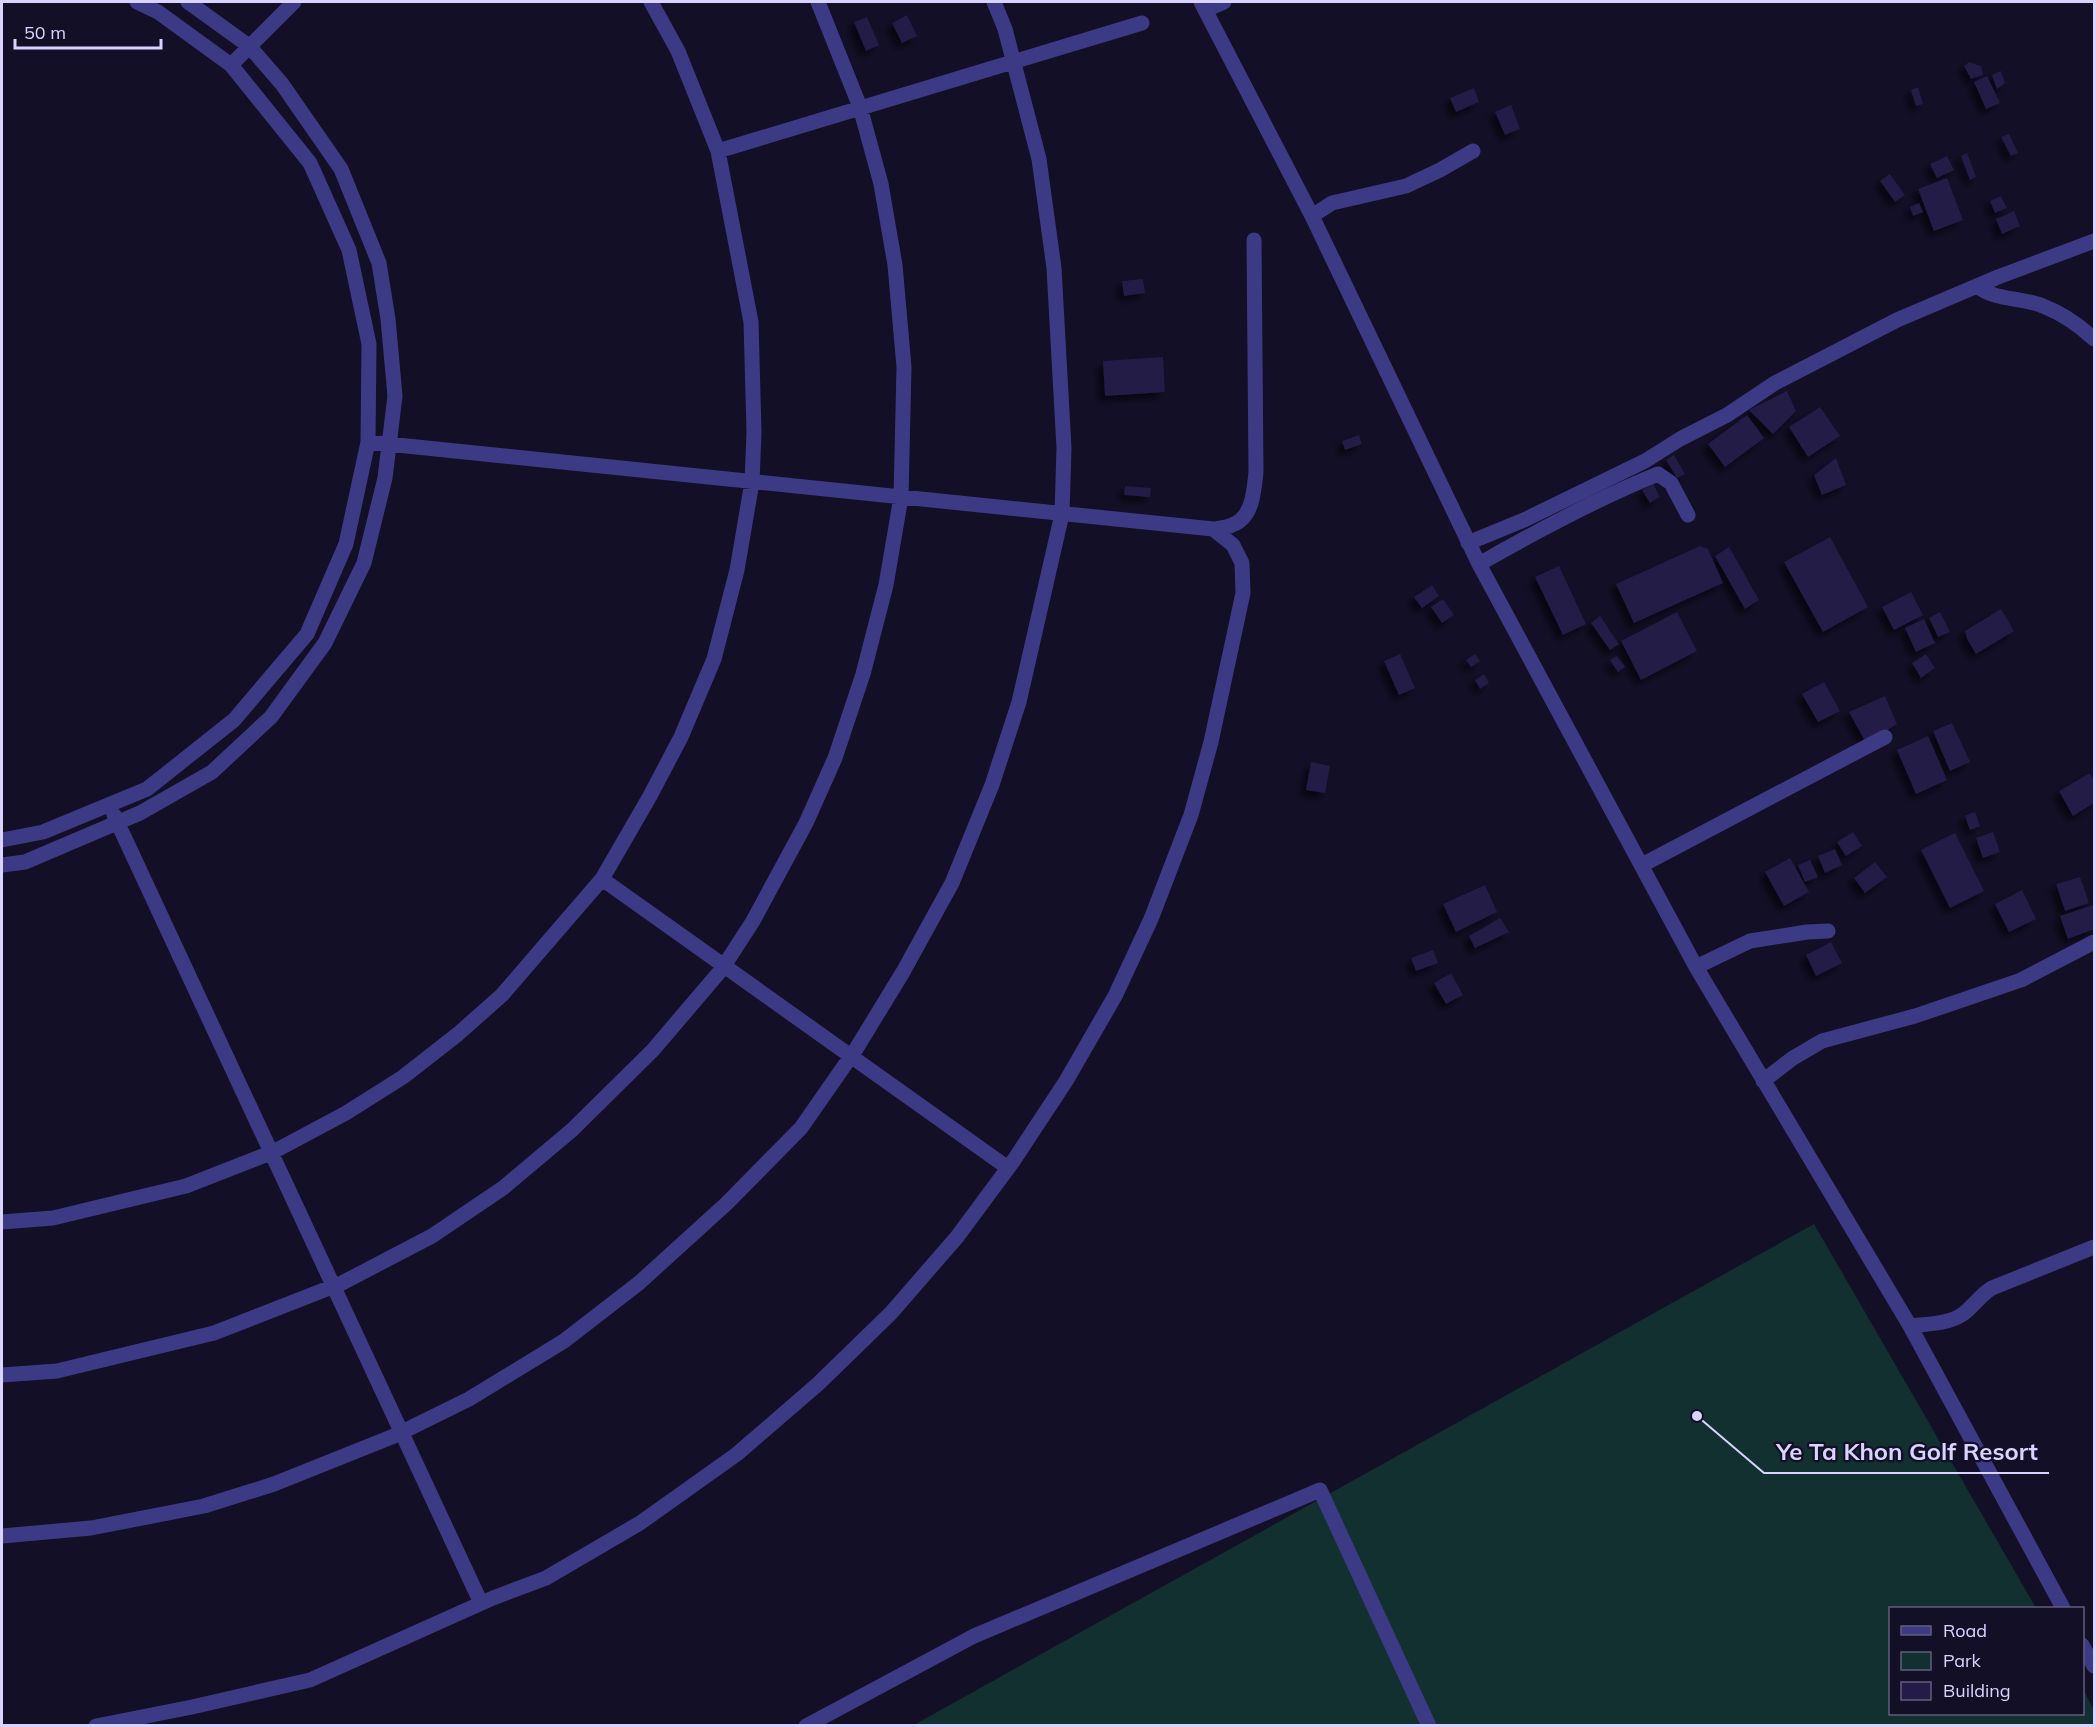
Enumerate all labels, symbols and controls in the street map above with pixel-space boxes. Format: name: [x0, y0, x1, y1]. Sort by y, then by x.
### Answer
scale bar: [15, 12, 160, 50]
text: 50 m: [24, 21, 66, 44]
callout: Ye Ta Khon Golf Resort: [1764, 1431, 2049, 1473]
text: Ye Ta Khon Golf Resort: [1775, 1436, 2038, 1466]
legend: [1889, 1607, 2084, 1715]
text: Road: [1943, 1619, 1987, 1642]
text: Park: [1943, 1649, 1982, 1672]
text: Building: [1943, 1679, 2011, 1702]

